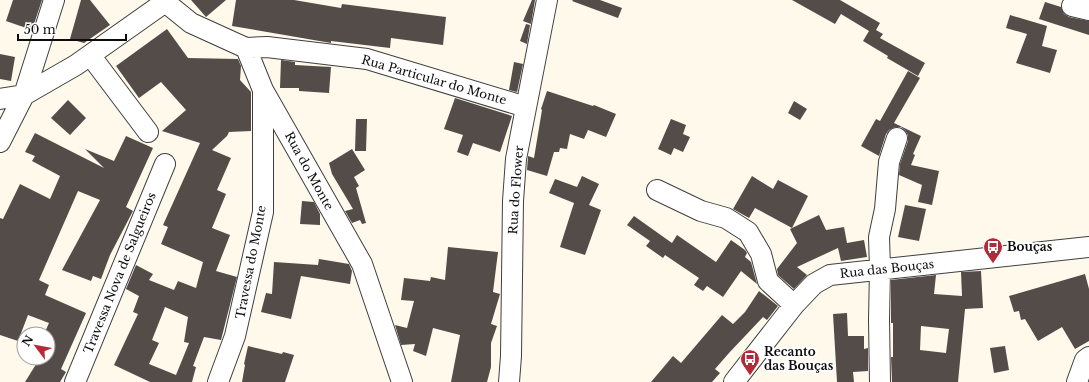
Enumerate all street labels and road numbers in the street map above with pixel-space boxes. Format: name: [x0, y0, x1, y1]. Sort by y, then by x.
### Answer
street label: Rua Particular do Monte: [360, 52, 508, 107]
street label: Rua do Monte: [282, 129, 337, 213]
street label: Rua do Flower: [505, 145, 526, 235]
street label: Travessa Nova de Salgueiros: [80, 190, 159, 356]
street label: Travessa do Monte: [232, 204, 269, 320]
street label: Rua das Bouças: [839, 256, 935, 281]

